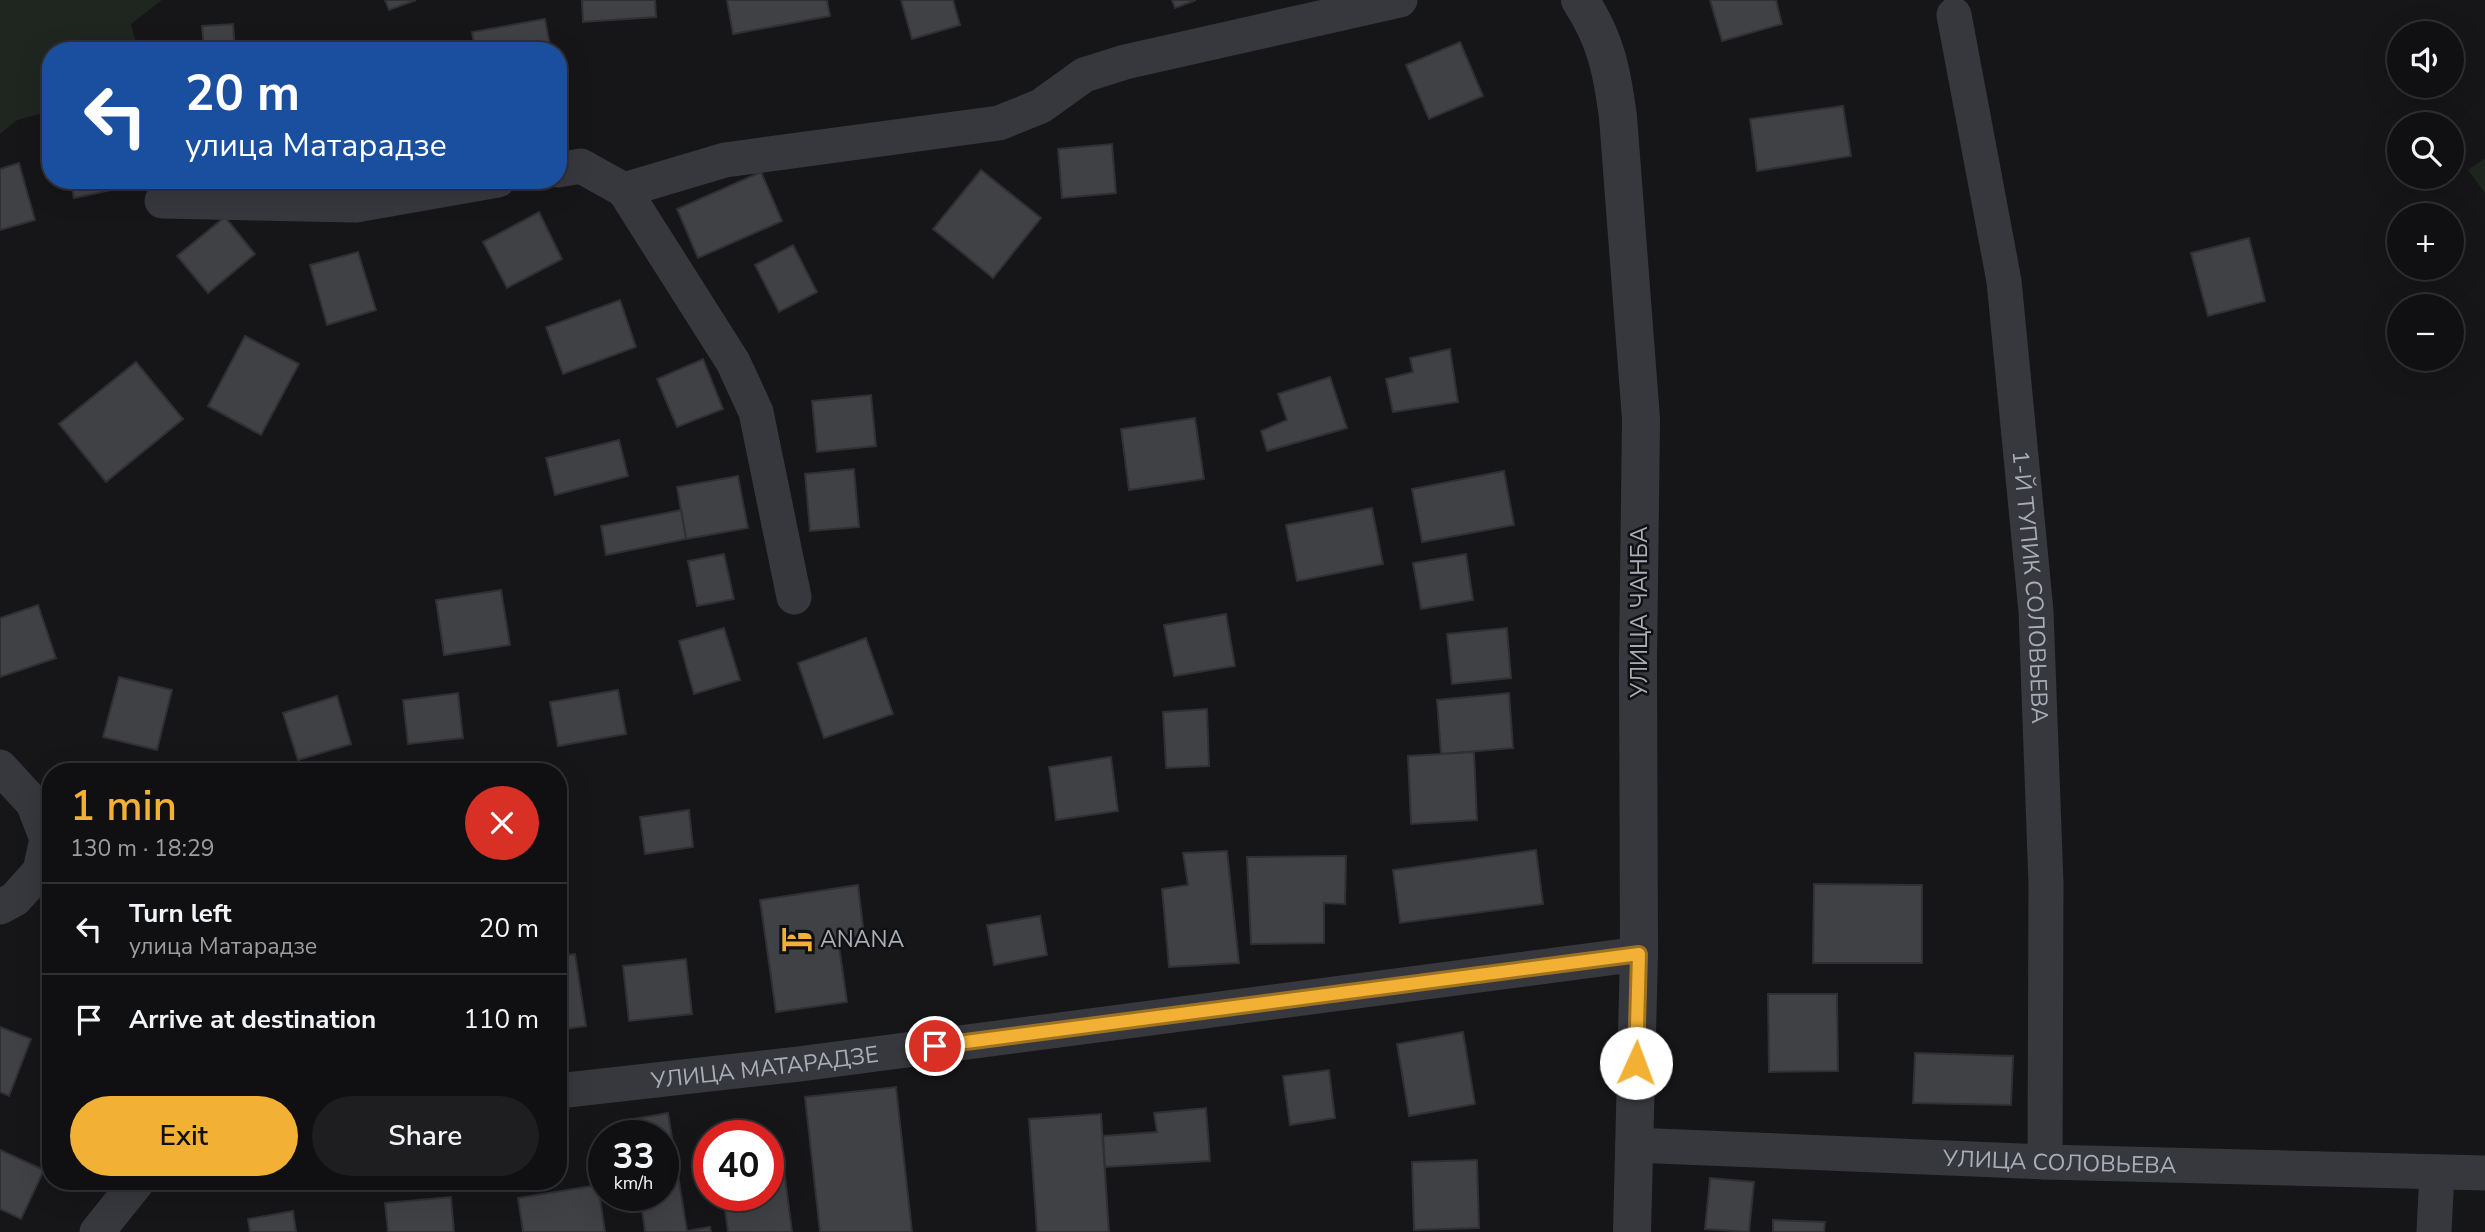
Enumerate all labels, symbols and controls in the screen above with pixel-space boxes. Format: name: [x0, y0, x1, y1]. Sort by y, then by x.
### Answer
map controls: [2387, 21, 2464, 371]
button: sound: [2387, 21, 2464, 98]
text: 20 m: [185, 60, 300, 127]
icon: left: [70, 70, 161, 161]
button: search: [2387, 112, 2464, 189]
text: улица Матарадзе: [185, 124, 447, 167]
button: +: [2387, 203, 2464, 280]
button: −: [2387, 294, 2464, 371]
street label: 1-Й ТУПИК СОЛОВЬЕВА: [2005, 449, 2055, 725]
street label: УЛИЦА ЧАНБА: [1624, 526, 1655, 699]
text: 1 min: [70, 778, 177, 835]
button: close: [465, 786, 539, 860]
text: 130 m · 18:29: [70, 833, 215, 864]
text: Turn left: [129, 896, 232, 931]
icon: left: [70, 910, 108, 948]
text: 20 m: [479, 911, 539, 946]
hotel icon: ANANA: [780, 922, 814, 956]
place label: ANANA: [820, 924, 905, 955]
text: улица Матарадзе: [129, 931, 317, 962]
icon: arrive: [70, 1001, 108, 1039]
text: Arrive at destination: [129, 1002, 376, 1037]
text: 110 m: [463, 1002, 539, 1037]
pin: [905, 1016, 965, 1076]
position arrow: [1599, 1026, 1673, 1100]
icon: arrive: [916, 1027, 954, 1065]
street label: УЛИЦА МАТАРАДЗЕ: [648, 1039, 880, 1097]
button: Exit: [70, 1096, 298, 1176]
button: Share: [312, 1096, 539, 1176]
speed limit sign: 40: [693, 1120, 784, 1211]
text: 33: [612, 1133, 655, 1180]
street label: УЛИЦА СОЛОВЬЕВА: [1941, 1143, 2177, 1181]
text: km/h: [614, 1171, 653, 1195]

